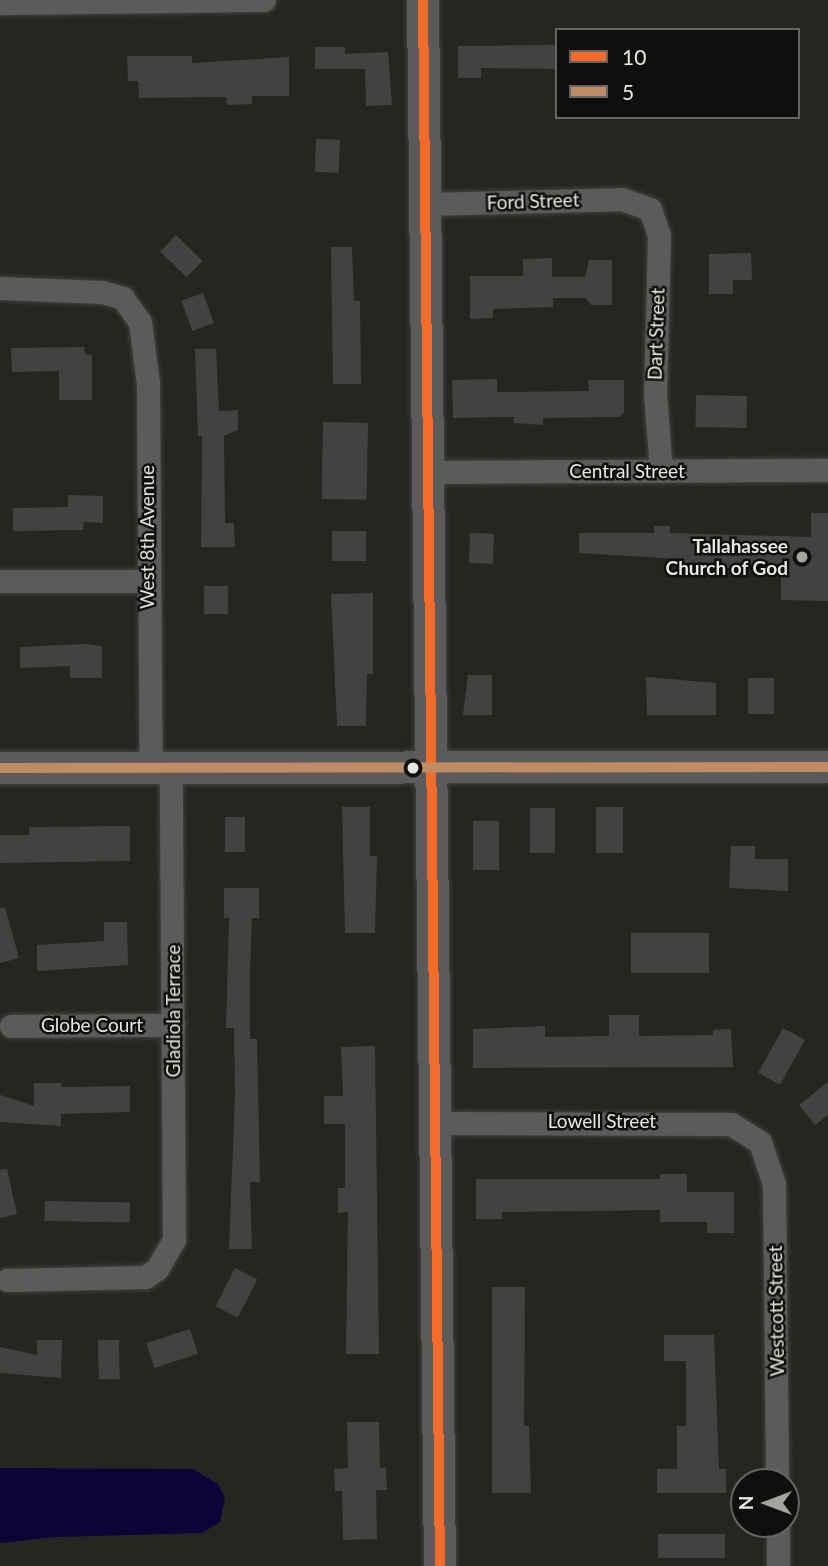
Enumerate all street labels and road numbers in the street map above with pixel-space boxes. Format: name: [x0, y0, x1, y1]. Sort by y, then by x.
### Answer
street label: Ford Street: [486, 188, 580, 214]
street label: Dart Street: [643, 287, 669, 381]
street label: Central Street: [569, 460, 685, 482]
street label: West 8th Avenue: [136, 465, 158, 609]
street label: Gladiola Terrace: [162, 944, 184, 1078]
street label: Globe Court: [41, 1014, 143, 1036]
street label: Lowell Street: [548, 1110, 656, 1132]
street label: Westcott Street: [763, 1245, 789, 1377]

